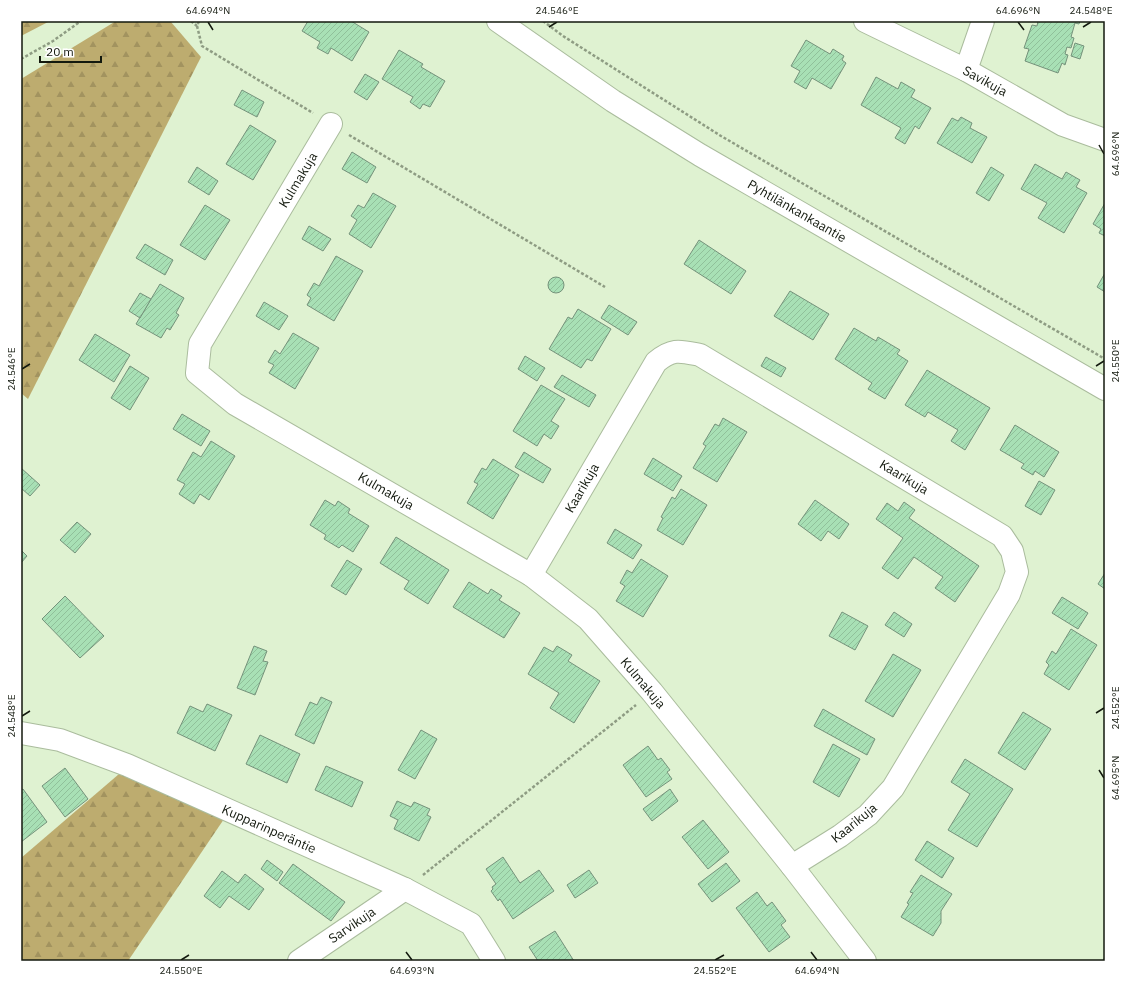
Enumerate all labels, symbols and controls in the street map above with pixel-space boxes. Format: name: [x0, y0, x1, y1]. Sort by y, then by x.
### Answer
text: 64.694°N: [186, 4, 230, 17]
text: 24.546°E: [535, 4, 579, 17]
text: 64.696°N: [996, 4, 1040, 17]
text: 24.548°E: [1069, 4, 1113, 17]
scale bar: [40, 38, 101, 64]
text: 20 m: [46, 44, 74, 59]
street label: Savikuja: [960, 62, 1010, 100]
text: 64.696°N: [1109, 132, 1122, 176]
street label: Kulmakuja: [275, 149, 321, 211]
street label: Pyhtilänkankaantie: [744, 176, 850, 246]
text: 24.550°E: [1109, 339, 1122, 383]
text: 24.546°E: [5, 347, 18, 391]
street label: Kaarikuja: [876, 456, 932, 498]
street label: Kaarikuja: [561, 460, 603, 516]
street label: Kulmakuja: [355, 468, 417, 514]
street label: Kulmakuja: [617, 654, 669, 712]
text: 24.552°E: [1109, 686, 1122, 730]
text: 24.548°E: [5, 694, 18, 738]
text: 64.695°N: [1109, 756, 1122, 800]
street label: Kaarikuja: [828, 799, 880, 847]
street label: Kupparinperäntie: [219, 801, 319, 857]
street label: Sarvikuja: [325, 903, 379, 947]
text: 24.550°E: [159, 964, 203, 977]
text: 64.693°N: [390, 964, 434, 977]
text: 24.552°E: [693, 964, 737, 977]
text: 64.694°N: [795, 964, 839, 977]

